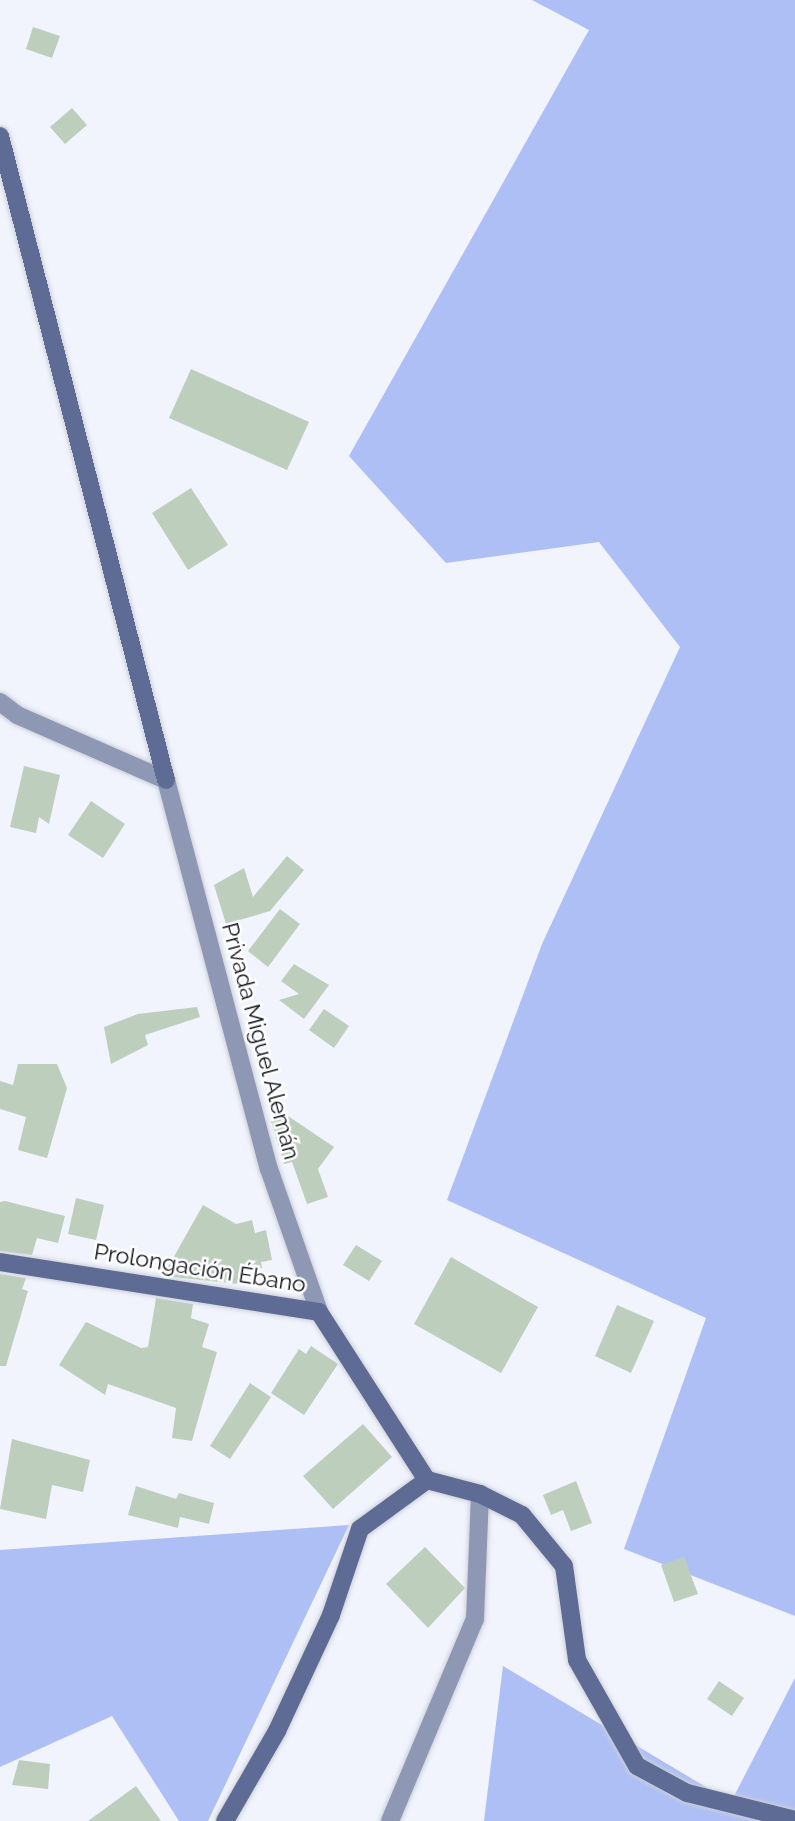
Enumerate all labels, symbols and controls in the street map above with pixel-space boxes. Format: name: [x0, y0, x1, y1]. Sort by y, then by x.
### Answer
street label: Privada Miguel Alemán: [216, 919, 306, 1163]
street label: Prolongación Ébano: [92, 1238, 308, 1298]

